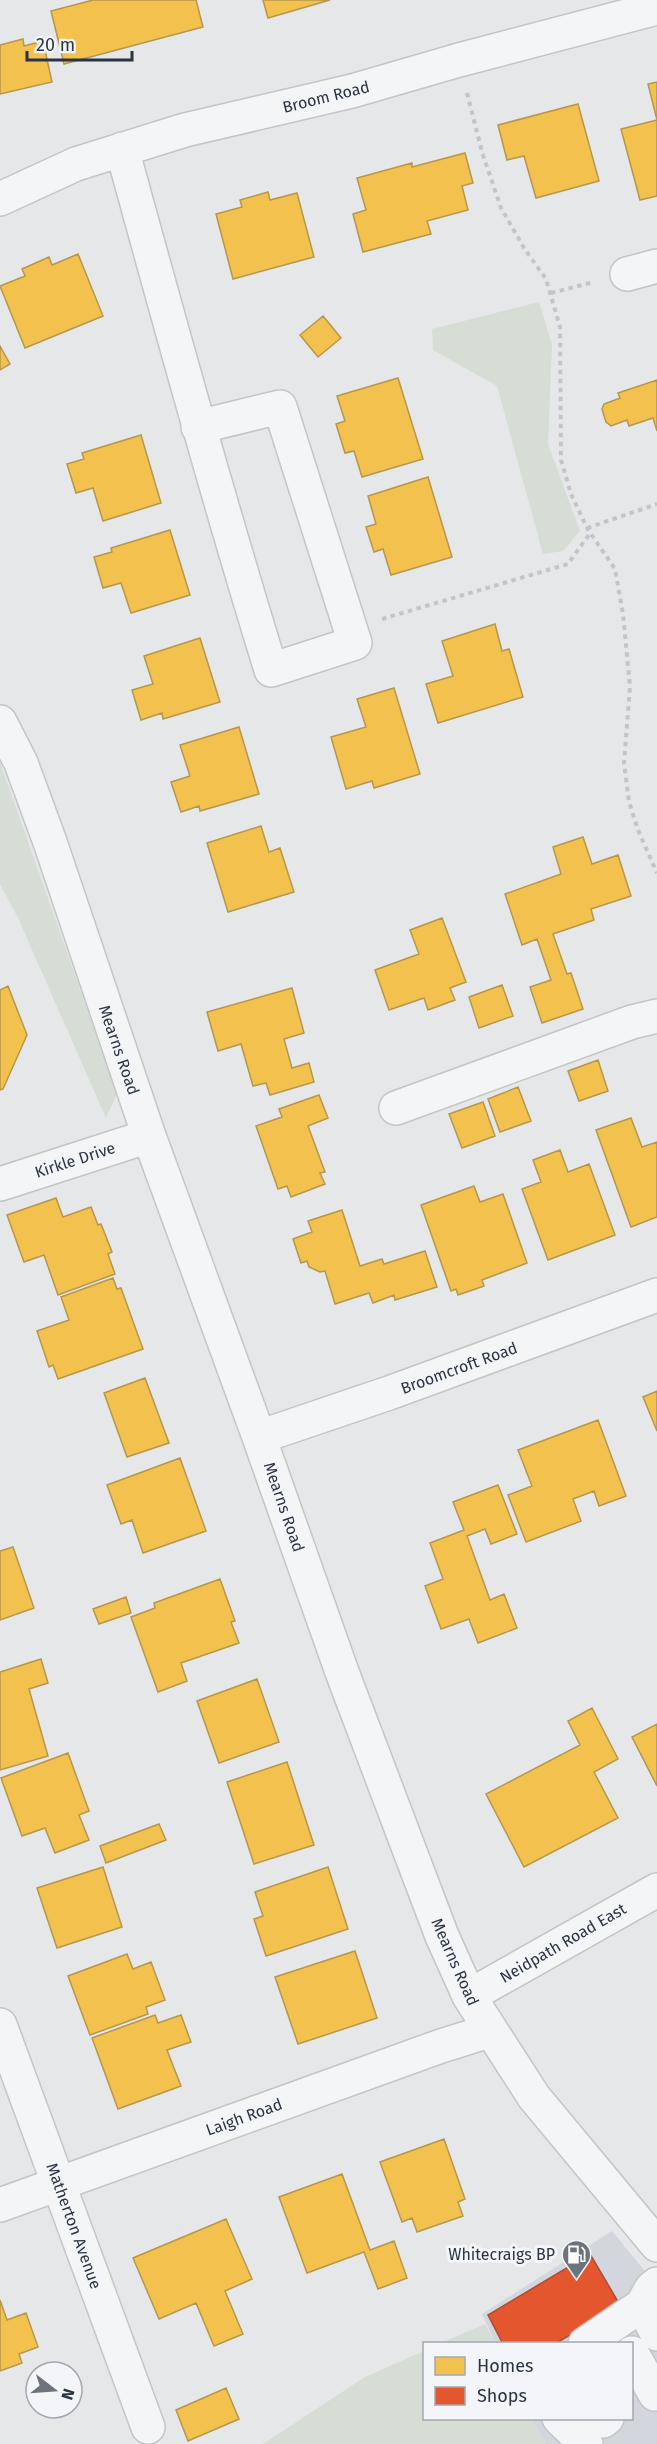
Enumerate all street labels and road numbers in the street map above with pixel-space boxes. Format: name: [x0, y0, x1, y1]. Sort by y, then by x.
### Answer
street label: Broom Road: [281, 77, 371, 117]
street label: Mearns Road: [95, 1003, 143, 1097]
street label: Kirkle Drive: [32, 1138, 118, 1182]
street label: Broomcroft Road: [398, 1338, 520, 1398]
street label: Mearns Road: [260, 1460, 308, 1554]
street label: Neidpath Road East: [497, 1899, 630, 1987]
street label: Mearns Road: [427, 1915, 483, 2009]
street label: Laigh Road: [203, 2094, 285, 2140]
street label: Matherton Avenue: [42, 2160, 106, 2292]

